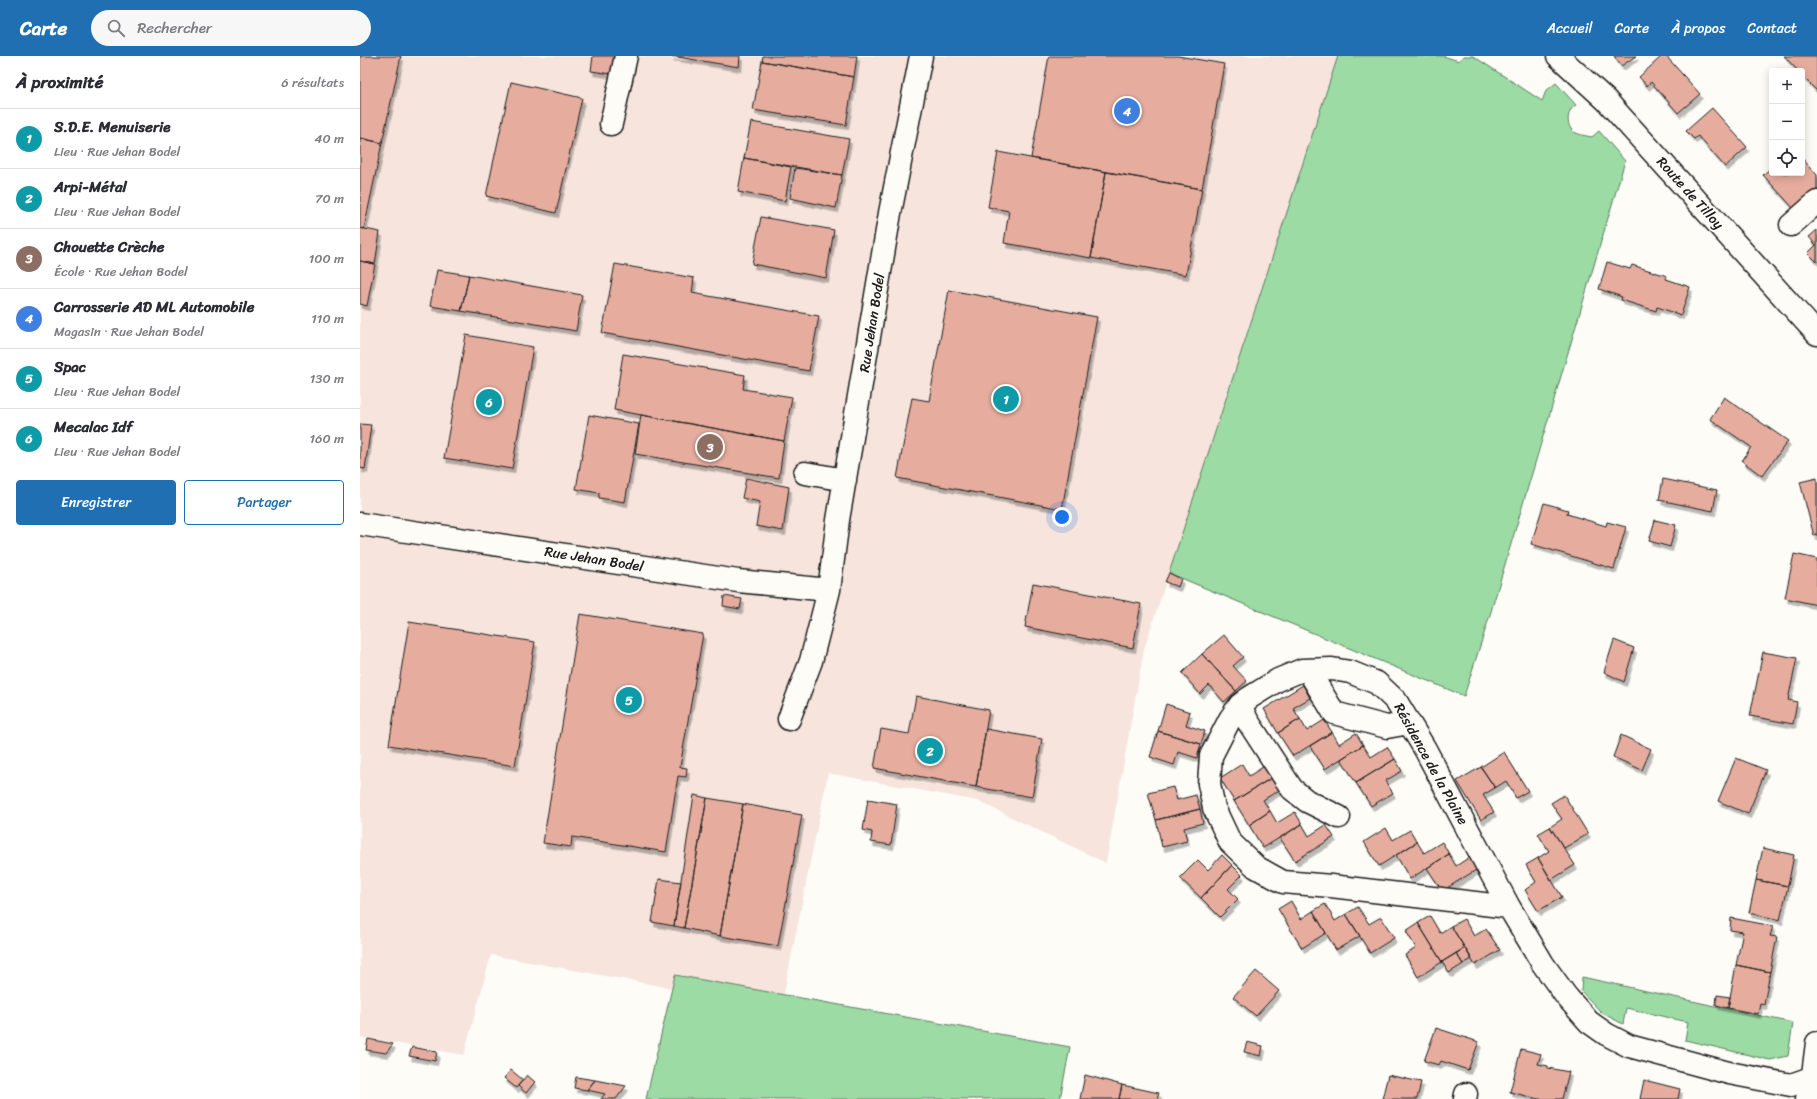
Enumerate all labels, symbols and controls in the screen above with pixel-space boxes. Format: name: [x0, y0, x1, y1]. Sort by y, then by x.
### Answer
search box: [91, 10, 371, 46]
text: Carte: [20, 12, 67, 45]
text: Rechercher: [137, 15, 212, 41]
text: Accueil: [1547, 16, 1593, 41]
text: Carte: [1615, 16, 1649, 41]
text: À propos: [1671, 16, 1725, 41]
text: Contact: [1747, 16, 1797, 41]
icon: search: [105, 17, 127, 39]
text: À proximité: [16, 67, 103, 97]
map controls: [1769, 68, 1805, 176]
button: +: [1769, 68, 1805, 104]
text: 6 résultats: [281, 71, 344, 94]
pin: 4: [1114, 96, 1140, 126]
button: −: [1769, 104, 1805, 140]
text: S.D.E. Menuiserie: [54, 114, 170, 140]
text: 1: [26, 127, 32, 150]
text: 40 m: [314, 127, 344, 150]
text: Lieu · Rue Jehan Bodel: [54, 140, 180, 163]
button: locate: [1769, 140, 1805, 176]
street label: Route de Tilloy: [1650, 151, 1730, 236]
text: Arpi-Métal: [54, 174, 127, 200]
text: 2: [25, 187, 33, 210]
text: 70 m: [315, 187, 344, 210]
text: Lieu · Rue Jehan Bodel: [54, 200, 180, 223]
text: Chouette Crèche: [54, 234, 164, 260]
text: 3: [25, 247, 33, 270]
text: 100 m: [309, 247, 344, 270]
text: École · Rue Jehan Bodel: [54, 260, 188, 283]
street label: Rue Jehan Bodel: [852, 271, 892, 374]
text: Carrosserie AD ML Automobile: [54, 294, 254, 320]
text: 4: [25, 307, 33, 330]
text: 110 m: [311, 307, 344, 330]
text: Magasin · Rue Jehan Bodel: [54, 320, 204, 343]
text: Spac: [54, 354, 86, 380]
text: 5: [25, 367, 33, 390]
text: 130 m: [310, 367, 344, 390]
text: Lieu · Rue Jehan Bodel: [54, 380, 180, 403]
pin: 1: [993, 384, 1019, 414]
pin: 6: [476, 387, 502, 417]
text: Mecalac Idf: [54, 414, 133, 440]
text: 6: [25, 427, 33, 450]
text: 160 m: [309, 427, 344, 450]
pin: 3: [697, 432, 723, 462]
text: Lieu · Rue Jehan Bodel: [54, 440, 180, 463]
button: Enregistrer: [16, 480, 176, 525]
button: Partager: [184, 480, 344, 525]
your location: [1052, 507, 1072, 527]
street label: Rue Jehan Bodel: [543, 539, 646, 579]
pin: 5: [616, 685, 642, 715]
street label: Résidence de la Plaine: [1387, 698, 1475, 830]
pin: 2: [917, 736, 943, 766]

